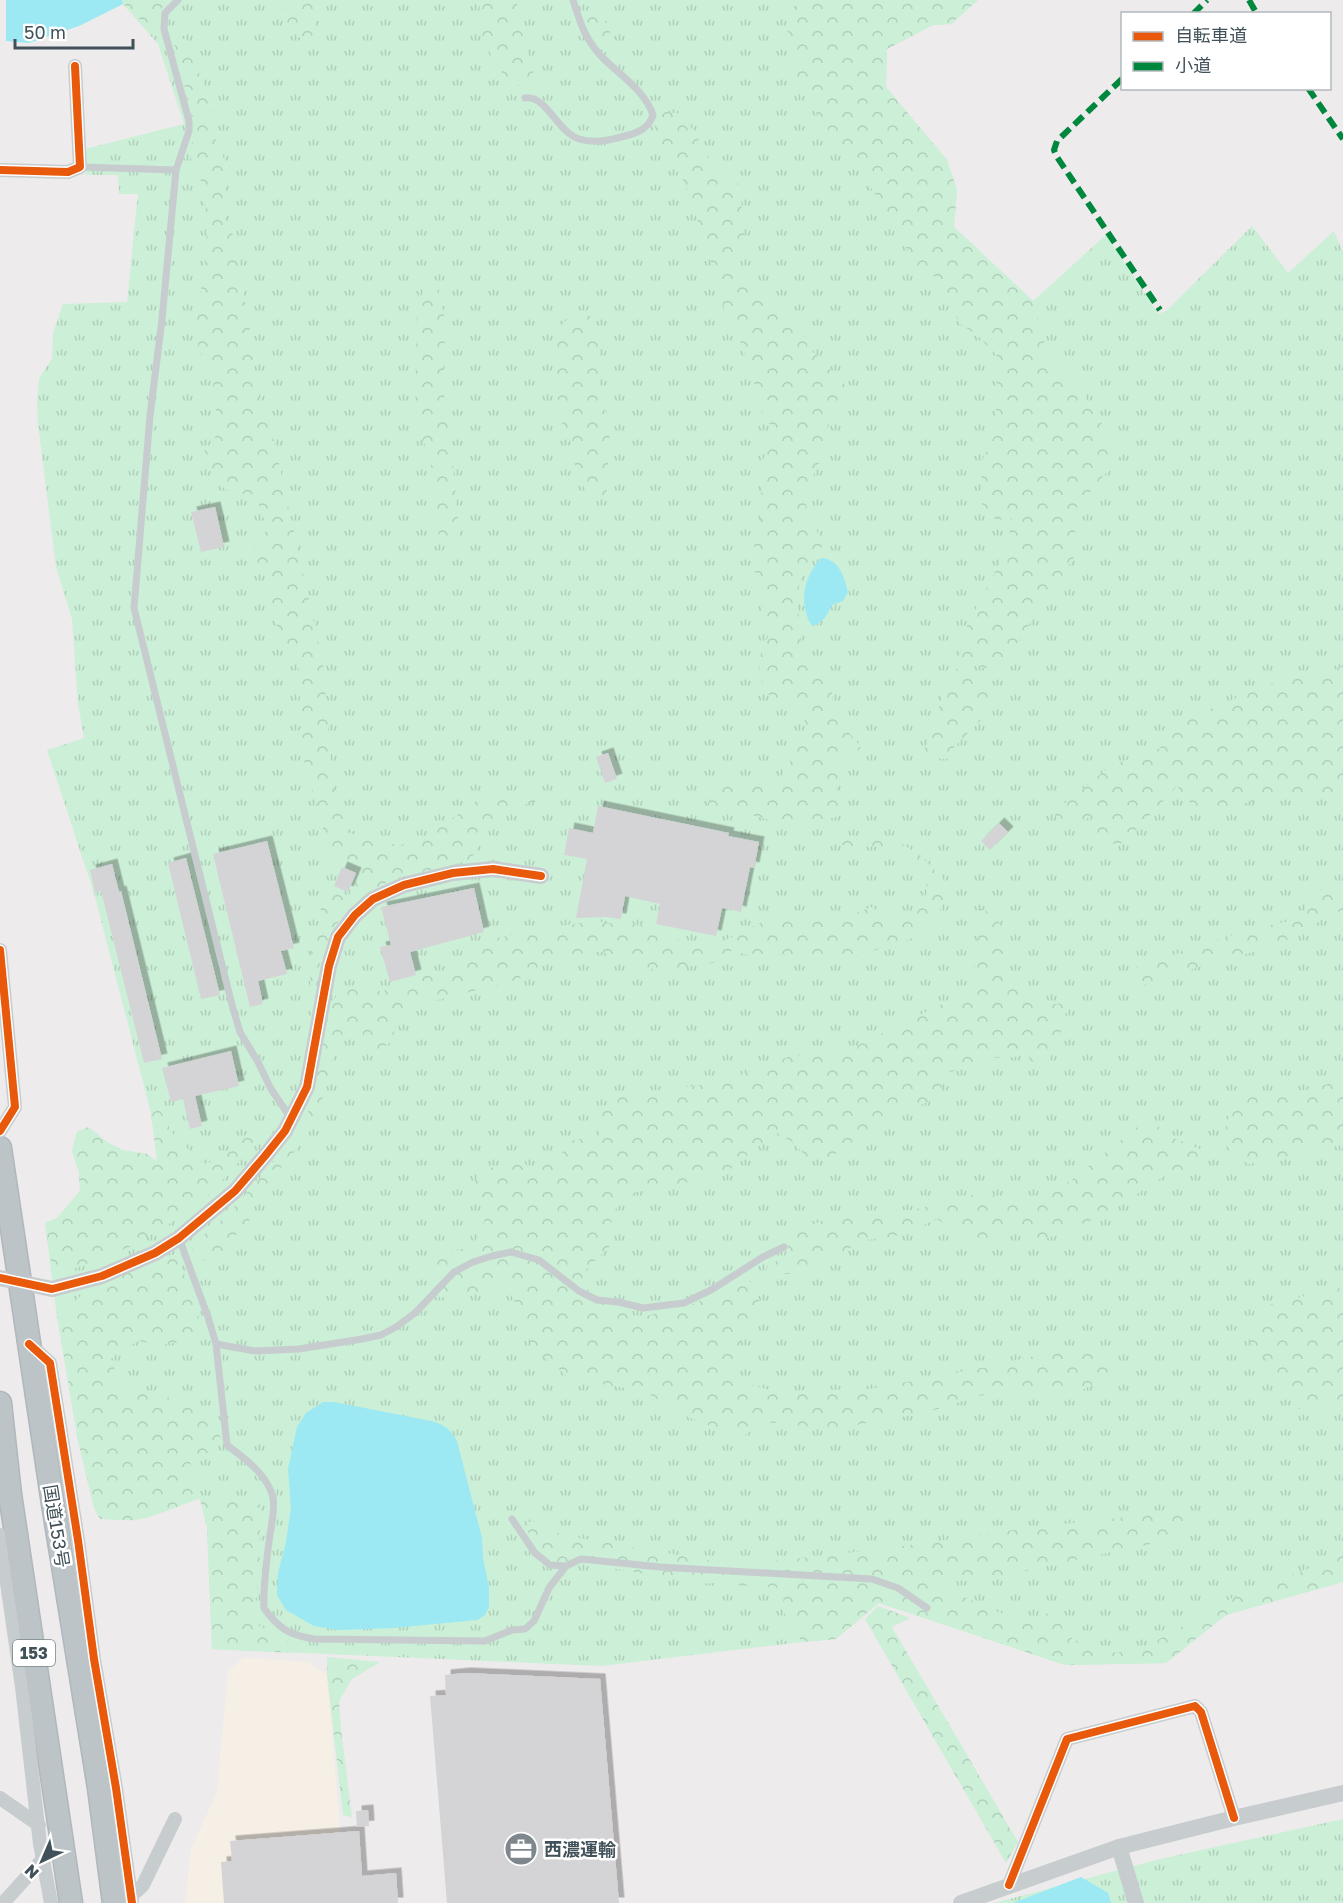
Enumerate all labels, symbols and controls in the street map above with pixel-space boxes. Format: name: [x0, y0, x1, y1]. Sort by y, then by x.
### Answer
scale bar: [15, 12, 134, 50]
legend: [1121, 12, 1331, 90]
text: 50 m: [24, 21, 66, 43]
text: 自転車道: [1175, 24, 1247, 46]
text: 小道: [1175, 54, 1211, 76]
street label: 国道153号: [40, 1483, 74, 1569]
road number: 153: [13, 1640, 55, 1666]
north arrow: [12, 1831, 72, 1891]
office icon: 西濃運輸: [503, 1831, 539, 1867]
place label: 西濃運輸: [544, 1838, 616, 1860]
text: N: [20, 1860, 43, 1883]

